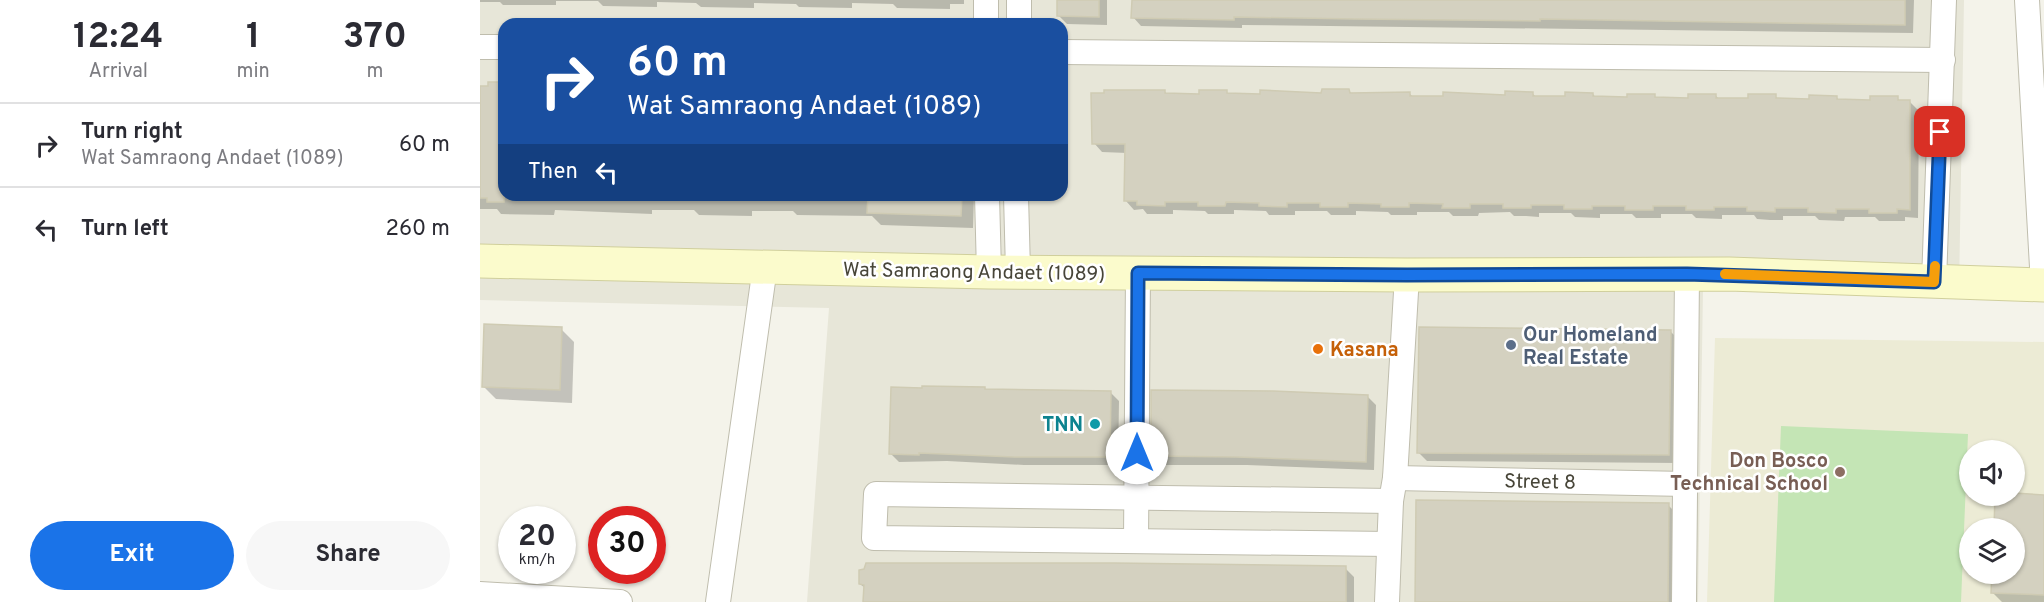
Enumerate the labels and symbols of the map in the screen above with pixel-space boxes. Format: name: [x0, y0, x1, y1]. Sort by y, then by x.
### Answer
pin: [1914, 106, 1965, 157]
street label: Wat Samraong Andaet (1089): [842, 258, 1105, 288]
place label: Our Homeland Real Estate: [1523, 323, 1658, 372]
place label: Kasana: [1330, 338, 1399, 364]
marker: Our Homeland Real Estate: [1504, 338, 1518, 352]
marker: Kasana: [1311, 342, 1325, 356]
place label: TNN: [1042, 413, 1083, 439]
marker: TNN: [1088, 417, 1102, 431]
position arrow: [1105, 421, 1169, 485]
place label: Don Bosco Technical School: [1670, 449, 1828, 498]
marker: Don Bosco Technical School: [1833, 465, 1847, 479]
street label: Street 8: [1504, 469, 1576, 497]
speed limit sign: 30: [588, 506, 666, 584]

